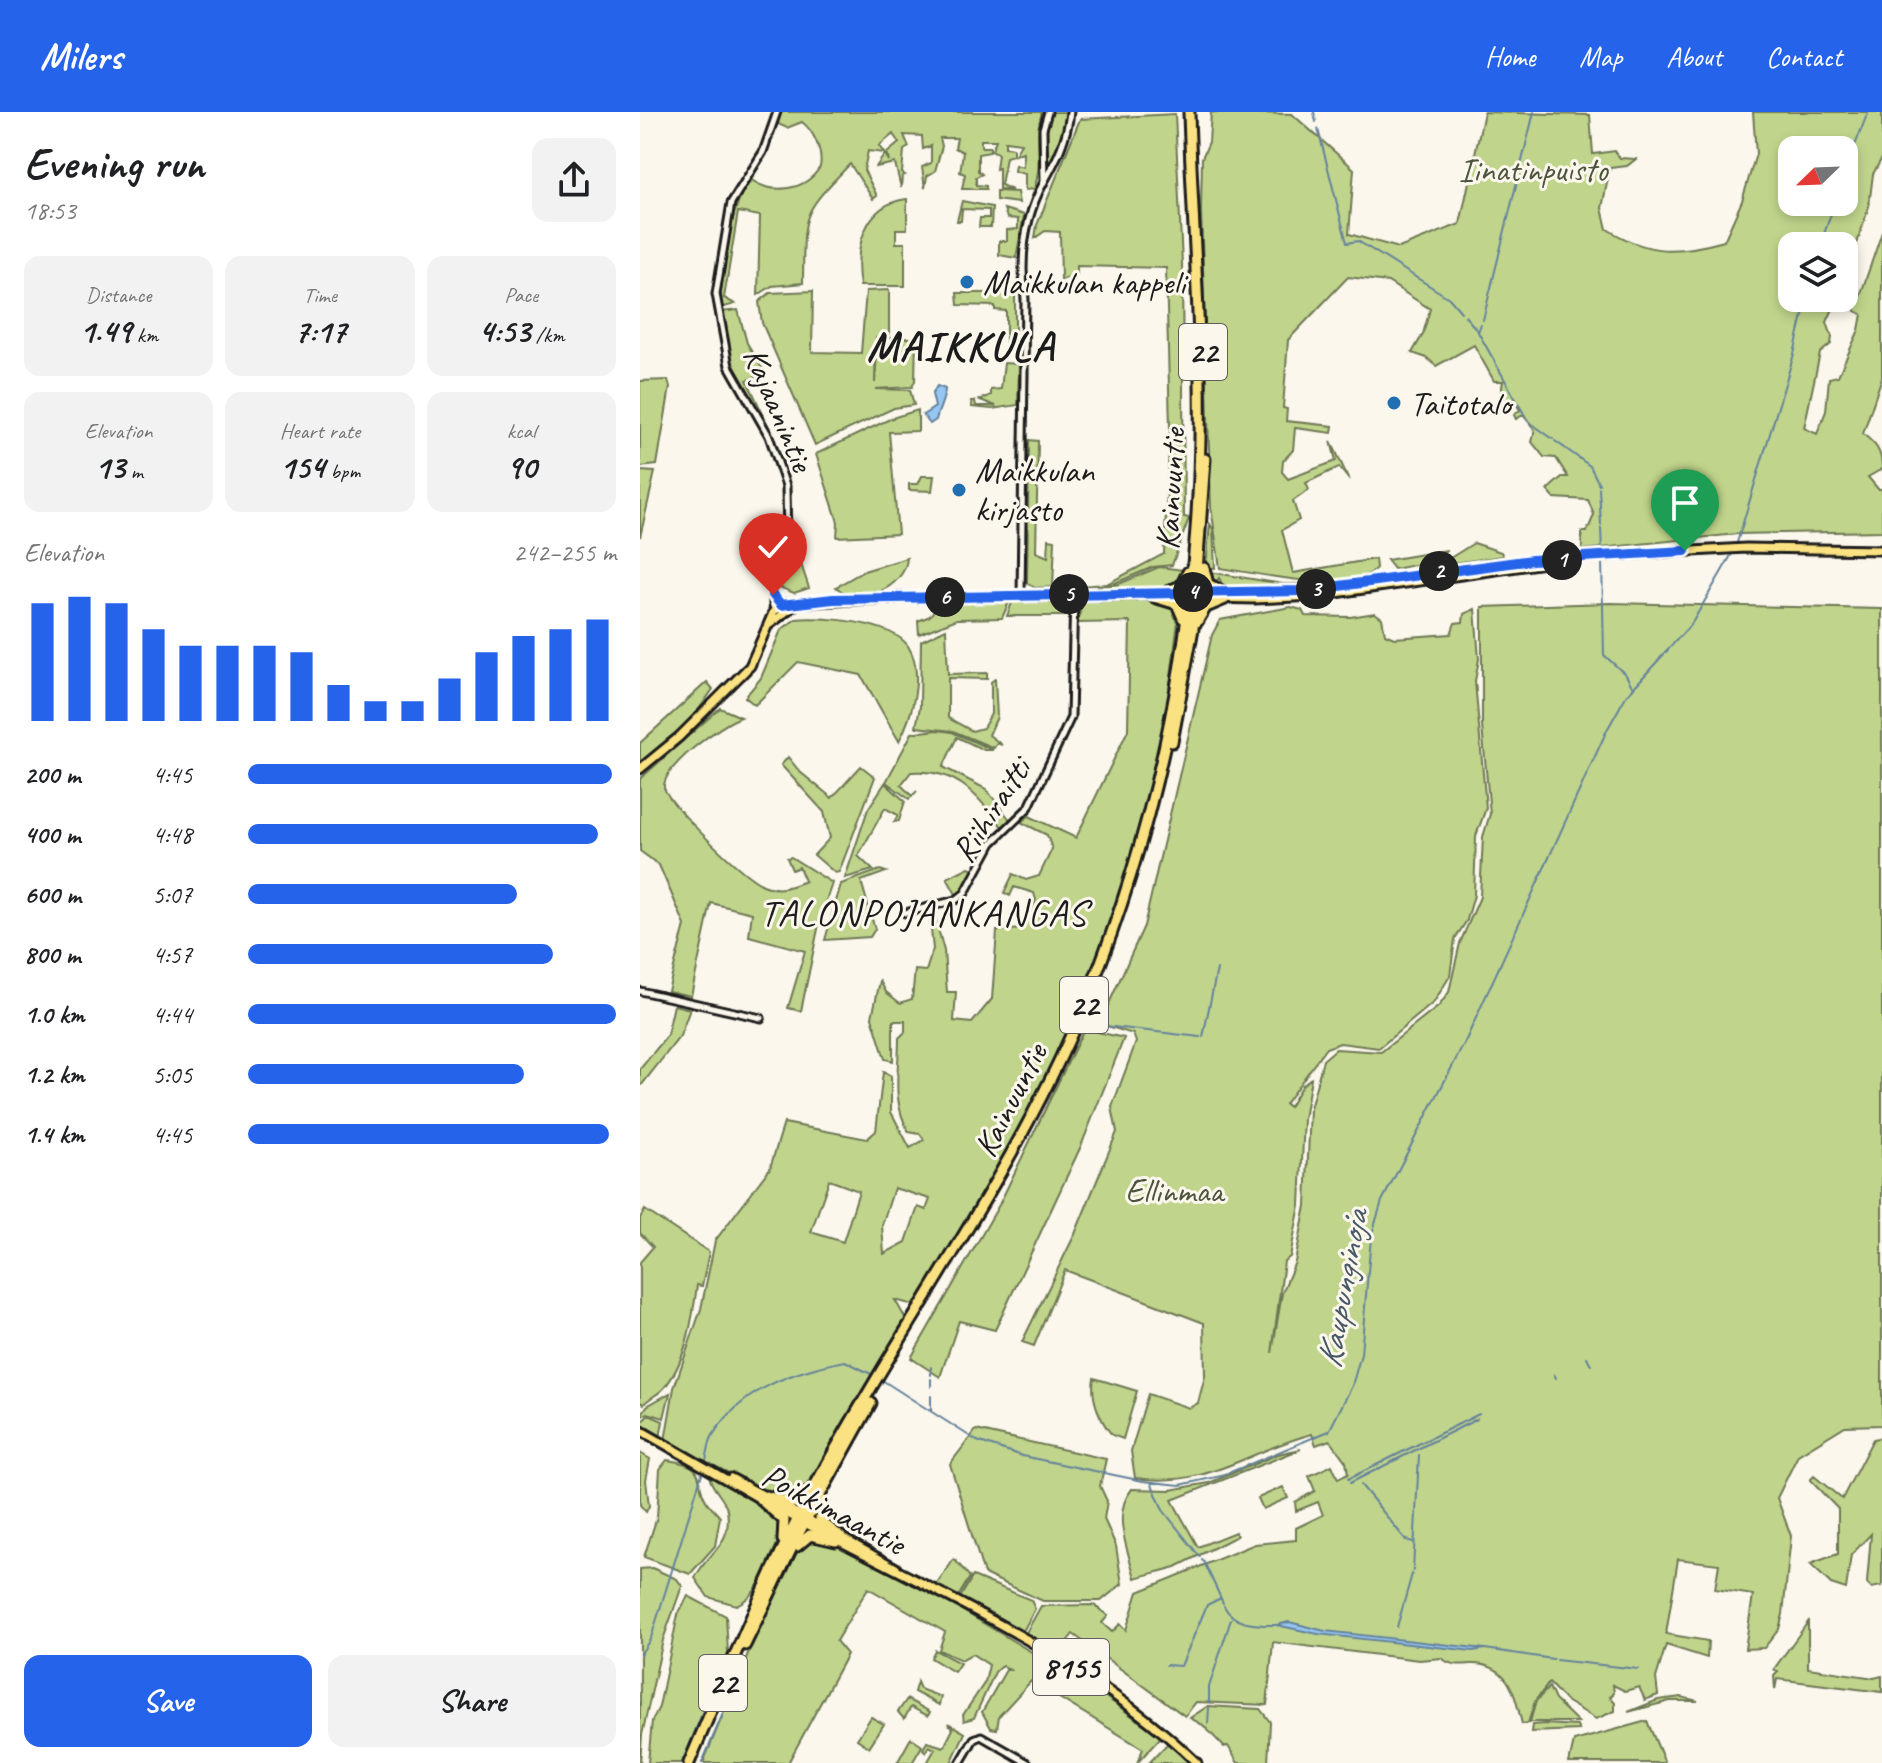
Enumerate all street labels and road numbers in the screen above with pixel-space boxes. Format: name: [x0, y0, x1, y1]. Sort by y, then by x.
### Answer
road number: 22: [1179, 324, 1227, 380]
street label: Kajaanintie: [734, 341, 825, 479]
street label: Kainuuntie: [1145, 425, 1195, 551]
street label: Riihiraitti: [942, 746, 1043, 870]
road number: 22: [1060, 977, 1108, 1033]
street label: Kainuuntie: [963, 1035, 1058, 1164]
street label: Poikkimaantie: [755, 1453, 915, 1566]
road number: 8155: [1033, 1639, 1109, 1695]
road number: 22: [699, 1655, 747, 1711]

